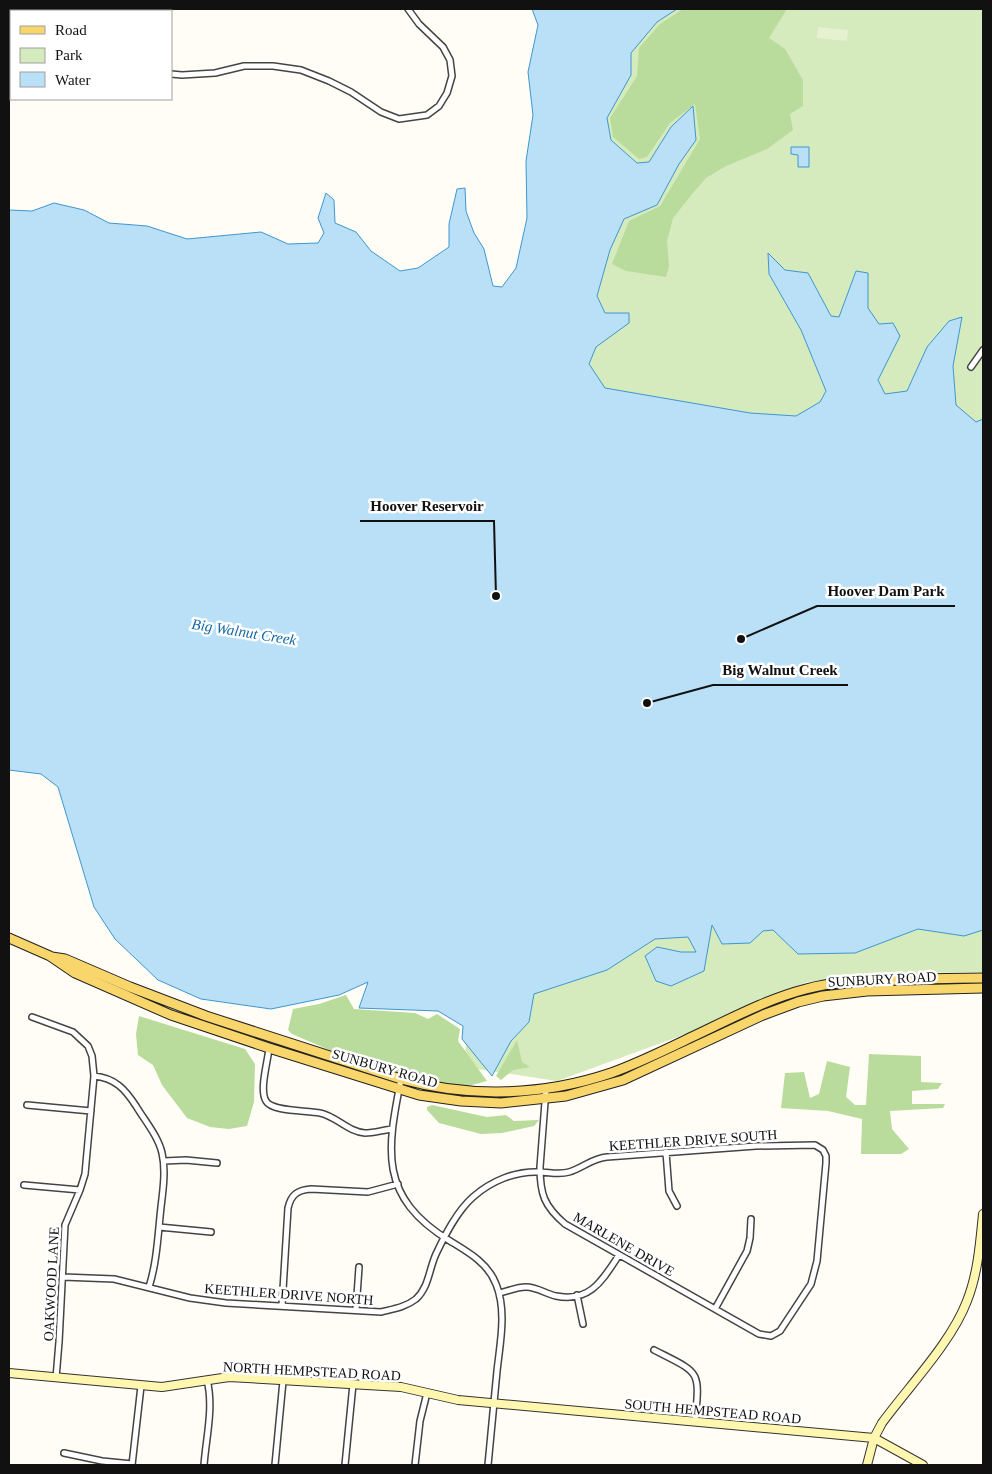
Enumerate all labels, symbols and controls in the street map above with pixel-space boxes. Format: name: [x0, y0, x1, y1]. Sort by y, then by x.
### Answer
legend: [10, 10, 172, 100]
text: Road: [55, 22, 87, 38]
text: Park: [55, 47, 83, 63]
text: Water: [55, 72, 90, 88]
callout: Hoover Reservoir: [360, 491, 494, 521]
text: Hoover Reservoir: [370, 498, 484, 514]
callout: Hoover Dam Park: [817, 576, 955, 606]
text: Hoover Dam Park: [827, 583, 945, 599]
water label: Big Walnut Creek: [191, 616, 298, 648]
callout: Big Walnut Creek: [713, 655, 848, 685]
text: Big Walnut Creek: [722, 662, 838, 678]
street label: SUNBURY ROAD: [827, 969, 937, 990]
street label: SUNBURY ROAD: [331, 1046, 439, 1091]
street label: KEETHLER DRIVE SOUTH: [608, 1127, 778, 1154]
street label: MARLENE DRIVE: [571, 1209, 677, 1279]
street label: OAKWOOD LANE: [41, 1226, 62, 1342]
street label: KEETHLER DRIVE NORTH: [204, 1281, 374, 1308]
street label: NORTH HEMPSTEAD ROAD: [223, 1359, 401, 1384]
street label: SOUTH HEMPSTEAD ROAD: [624, 1396, 802, 1427]

